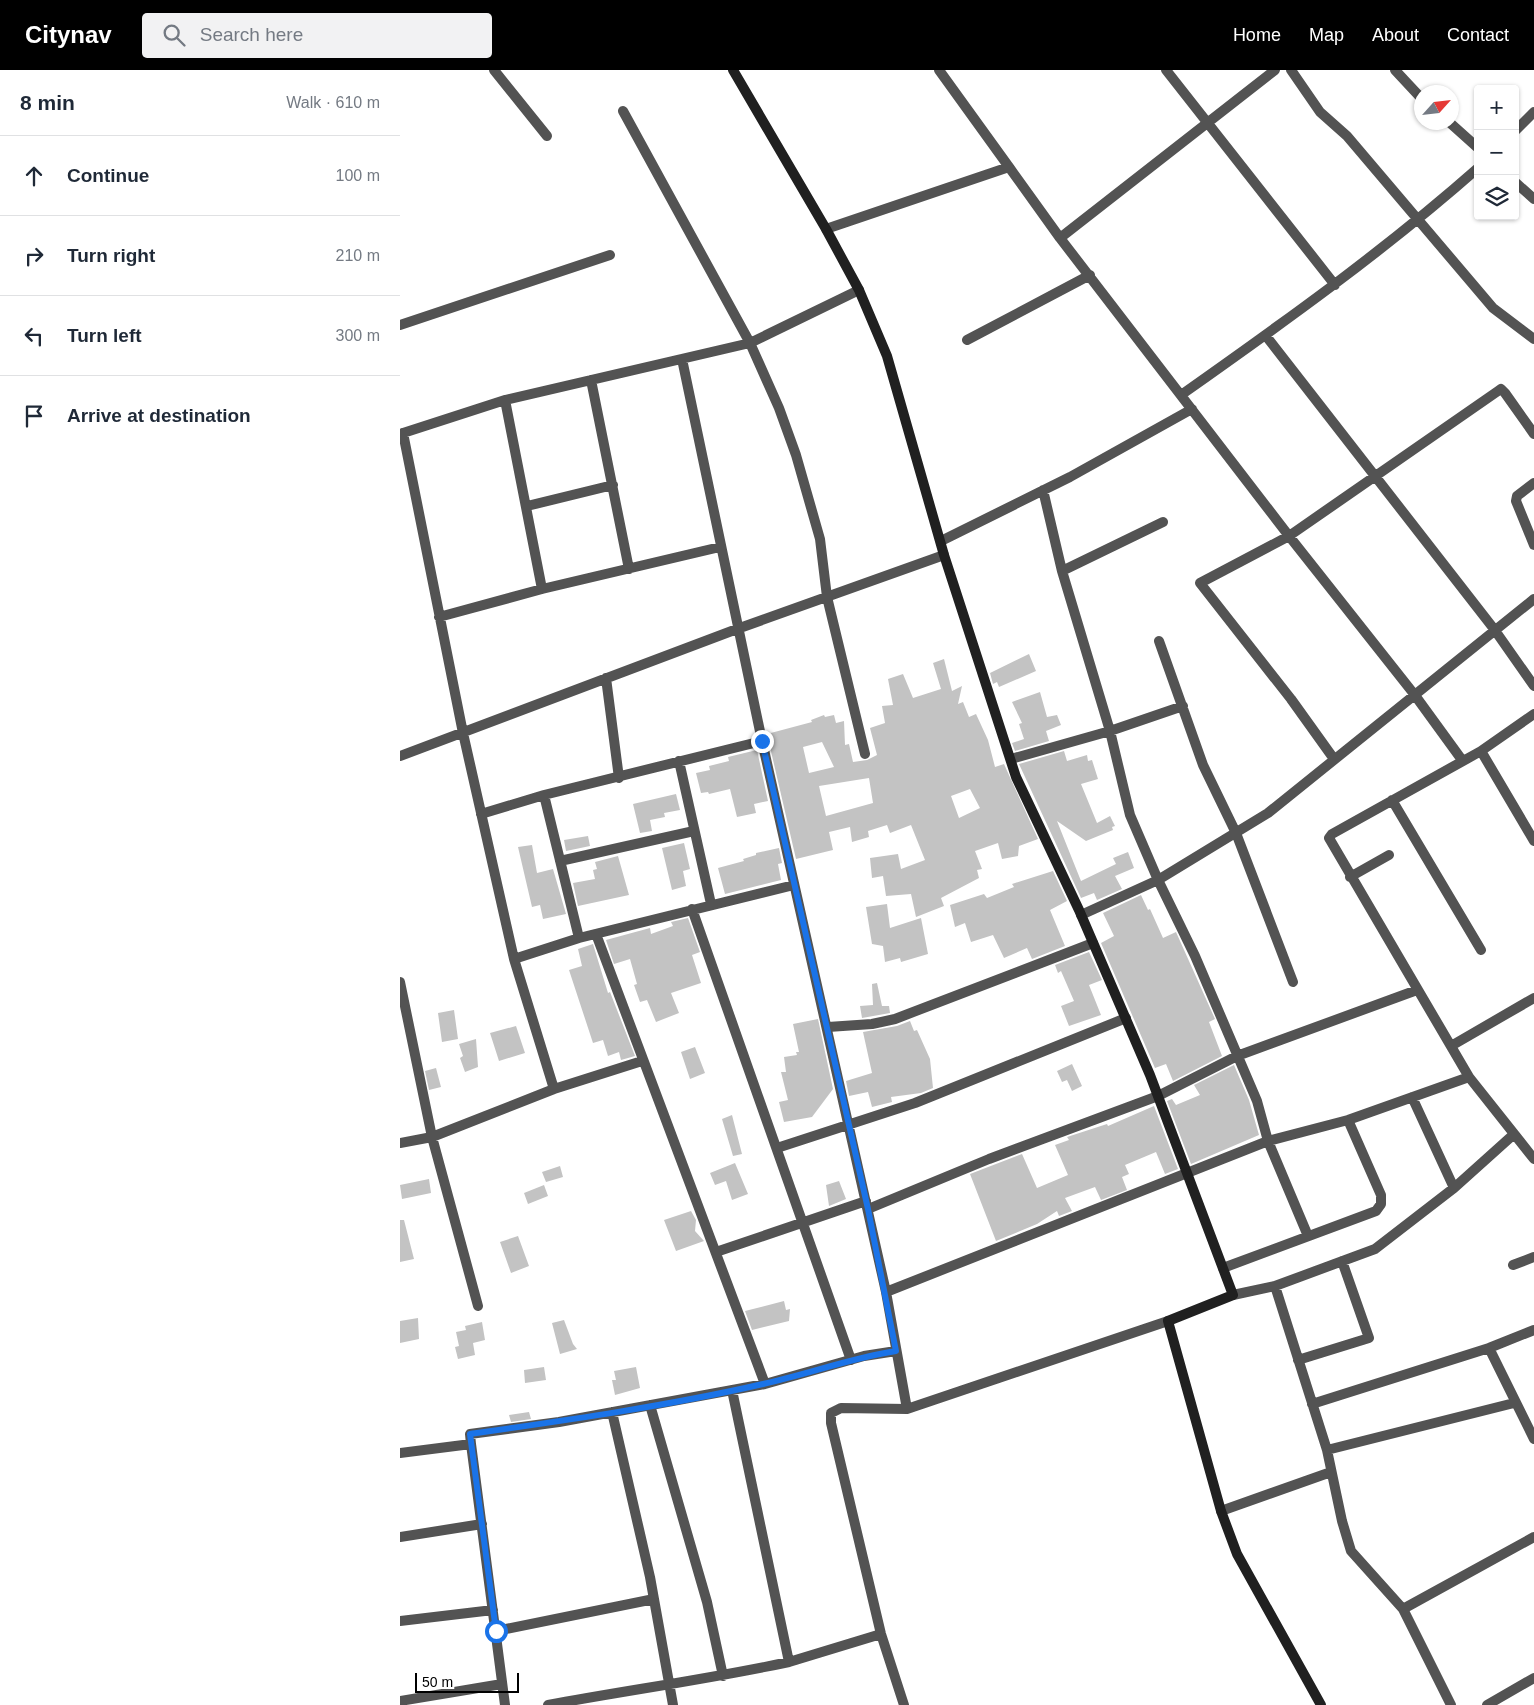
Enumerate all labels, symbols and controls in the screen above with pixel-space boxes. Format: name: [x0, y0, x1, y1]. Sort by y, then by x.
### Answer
search box: [142, 13, 492, 58]
text: Citynav: [25, 21, 112, 48]
icon: search: [160, 21, 188, 49]
text: Search here: [200, 24, 303, 45]
text: Home: [1233, 25, 1281, 45]
text: Map: [1309, 25, 1344, 45]
text: About: [1372, 25, 1419, 45]
text: Contact: [1447, 25, 1509, 45]
north arrow: [1414, 85, 1459, 130]
map controls: [1474, 85, 1519, 220]
button: +: [1474, 85, 1519, 130]
text: 8 min: [20, 91, 75, 114]
text: Walk · 610 m: [286, 94, 380, 111]
button: −: [1474, 130, 1519, 175]
icon: ahead: [20, 162, 48, 190]
text: Continue: [67, 165, 149, 186]
text: 100 m: [336, 167, 380, 184]
button: layers: [1474, 175, 1519, 220]
icon: right: [20, 242, 48, 270]
text: Turn right: [67, 245, 155, 266]
text: 210 m: [336, 247, 380, 264]
icon: left: [20, 322, 48, 350]
text: Turn left: [67, 325, 142, 346]
text: 300 m: [336, 327, 380, 344]
icon: arrive: [20, 402, 48, 430]
text: Arrive at destination: [67, 405, 251, 426]
route end: [751, 730, 774, 753]
route start: [485, 1620, 508, 1643]
scale bar: [415, 1670, 519, 1693]
text: 50 m: [422, 1674, 453, 1690]

